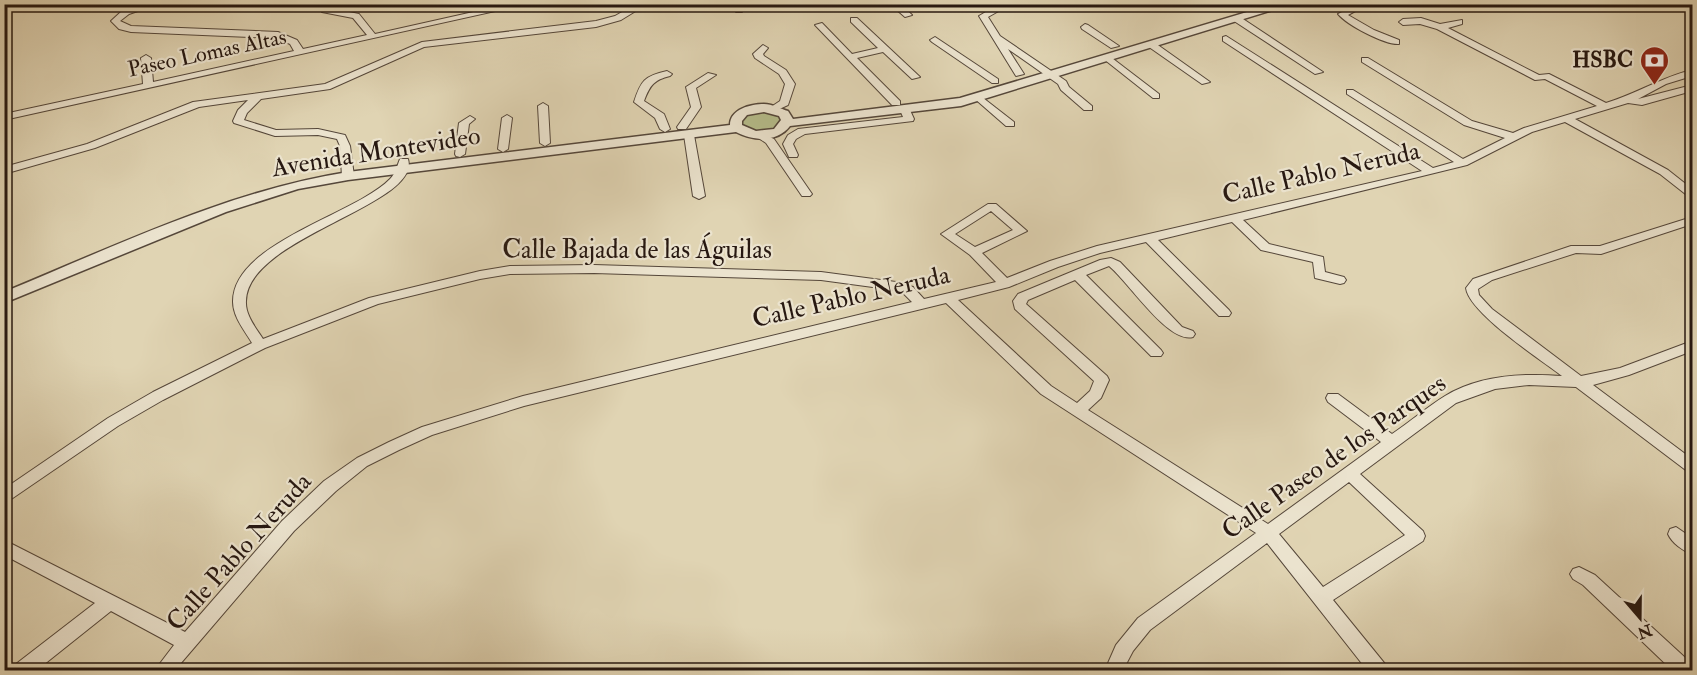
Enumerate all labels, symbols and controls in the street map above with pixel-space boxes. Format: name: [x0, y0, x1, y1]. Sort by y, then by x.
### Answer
street label: Paseo Lomas Altas: [125, 23, 289, 83]
bank icon: HSBC: [1638, 44, 1670, 86]
place label: HSBC: [1572, 46, 1633, 74]
street label: Avenida Montevideo: [268, 120, 483, 184]
street label: Calle Pablo Neruda: [1219, 135, 1423, 211]
street label: Calle Bajada de las Águilas: [502, 232, 772, 266]
street label: Calle Pablo Neruda: [749, 259, 953, 335]
street label: Calle Paseo de los Parques: [1216, 367, 1452, 547]
street label: Calle Pablo Neruda: [160, 466, 319, 638]
north arrow: [1610, 588, 1670, 648]
text: N: [1634, 619, 1656, 643]

